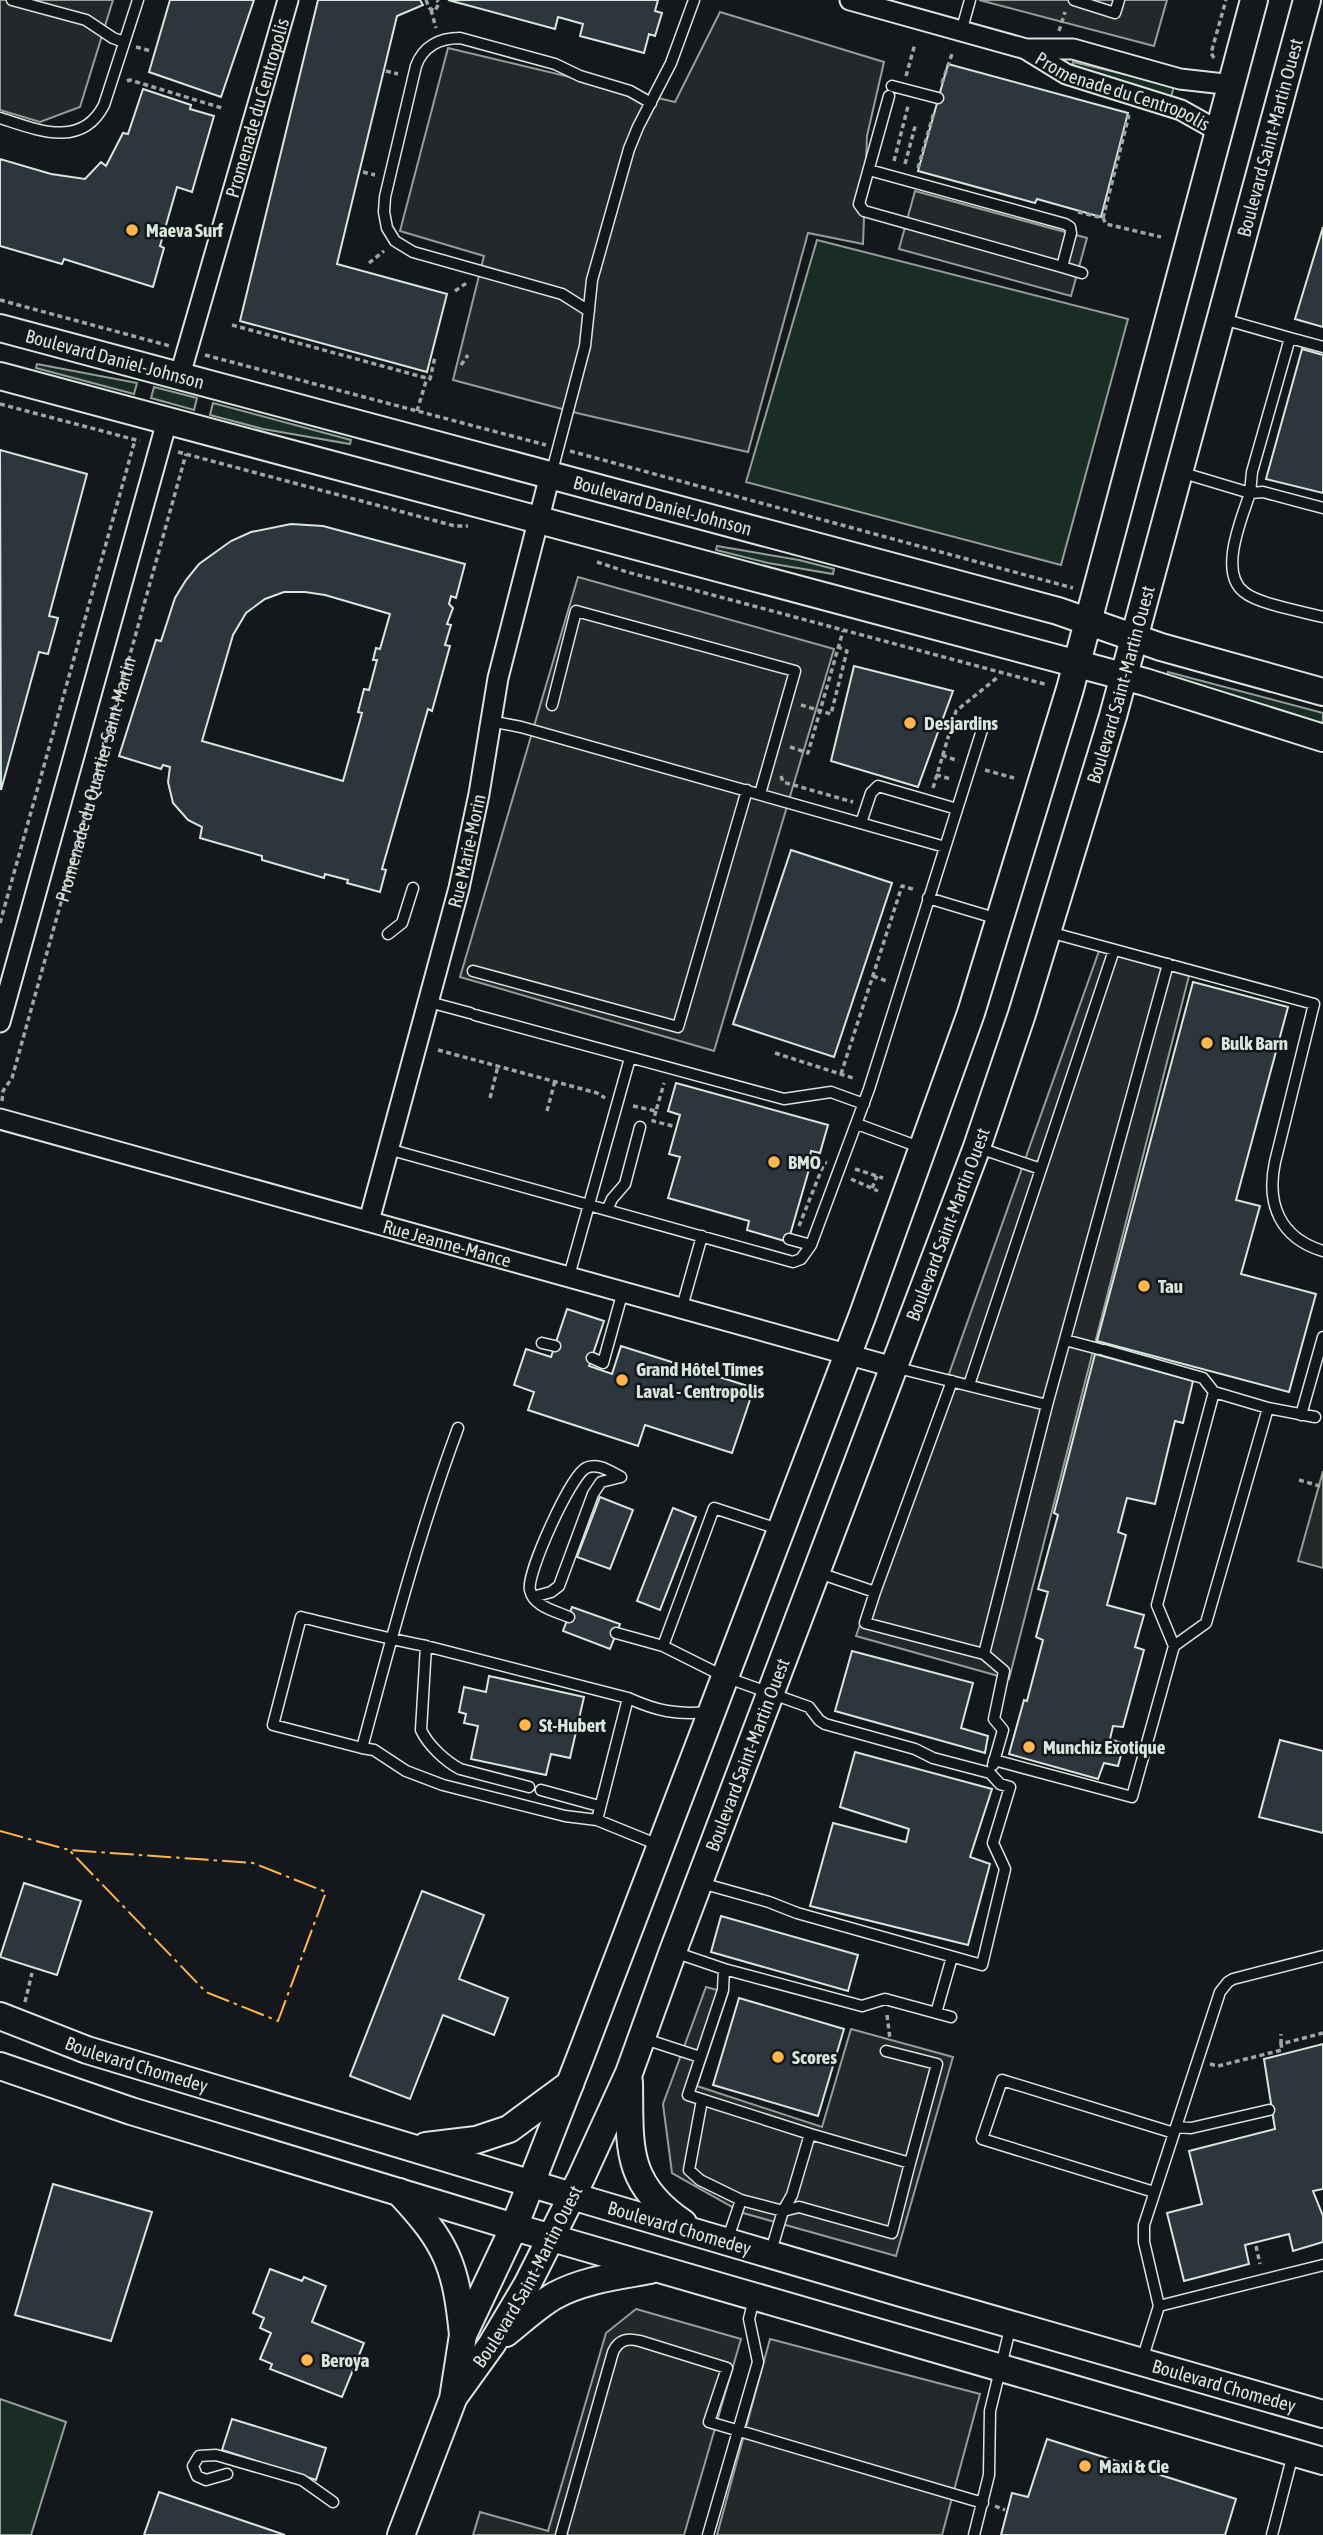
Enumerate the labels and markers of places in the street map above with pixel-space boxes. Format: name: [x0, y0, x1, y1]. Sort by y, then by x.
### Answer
place label: Maeva Surf: [146, 219, 224, 241]
marker: Maeva Surf: [124, 222, 140, 238]
place label: Desjardins: [924, 712, 998, 734]
marker: Desjardins: [902, 715, 918, 731]
place label: Bulk Barn: [1221, 1032, 1288, 1054]
marker: Bulk Barn: [1199, 1035, 1215, 1051]
place label: BMO: [788, 1151, 821, 1173]
marker: BMO: [766, 1154, 782, 1170]
place label: Tau: [1158, 1275, 1183, 1297]
marker: Tau: [1136, 1278, 1152, 1294]
place label: Grand Hôtel Times Laval - Centropolis: [636, 1358, 764, 1402]
marker: Grand Hôtel Times Laval - Centropolis: [614, 1372, 630, 1388]
place label: St-Hubert: [539, 1714, 606, 1736]
marker: St-Hubert: [517, 1717, 533, 1733]
place label: Munchiz Exotique: [1043, 1736, 1166, 1758]
marker: Munchiz Exotique: [1021, 1739, 1037, 1755]
place label: Scores: [792, 2046, 837, 2068]
marker: Scores: [770, 2049, 786, 2065]
place label: Beroya: [321, 2349, 370, 2371]
marker: Beroya: [299, 2352, 315, 2368]
place label: Maxi & Cie: [1099, 2455, 1170, 2477]
marker: Maxi & Cie: [1077, 2458, 1093, 2474]

